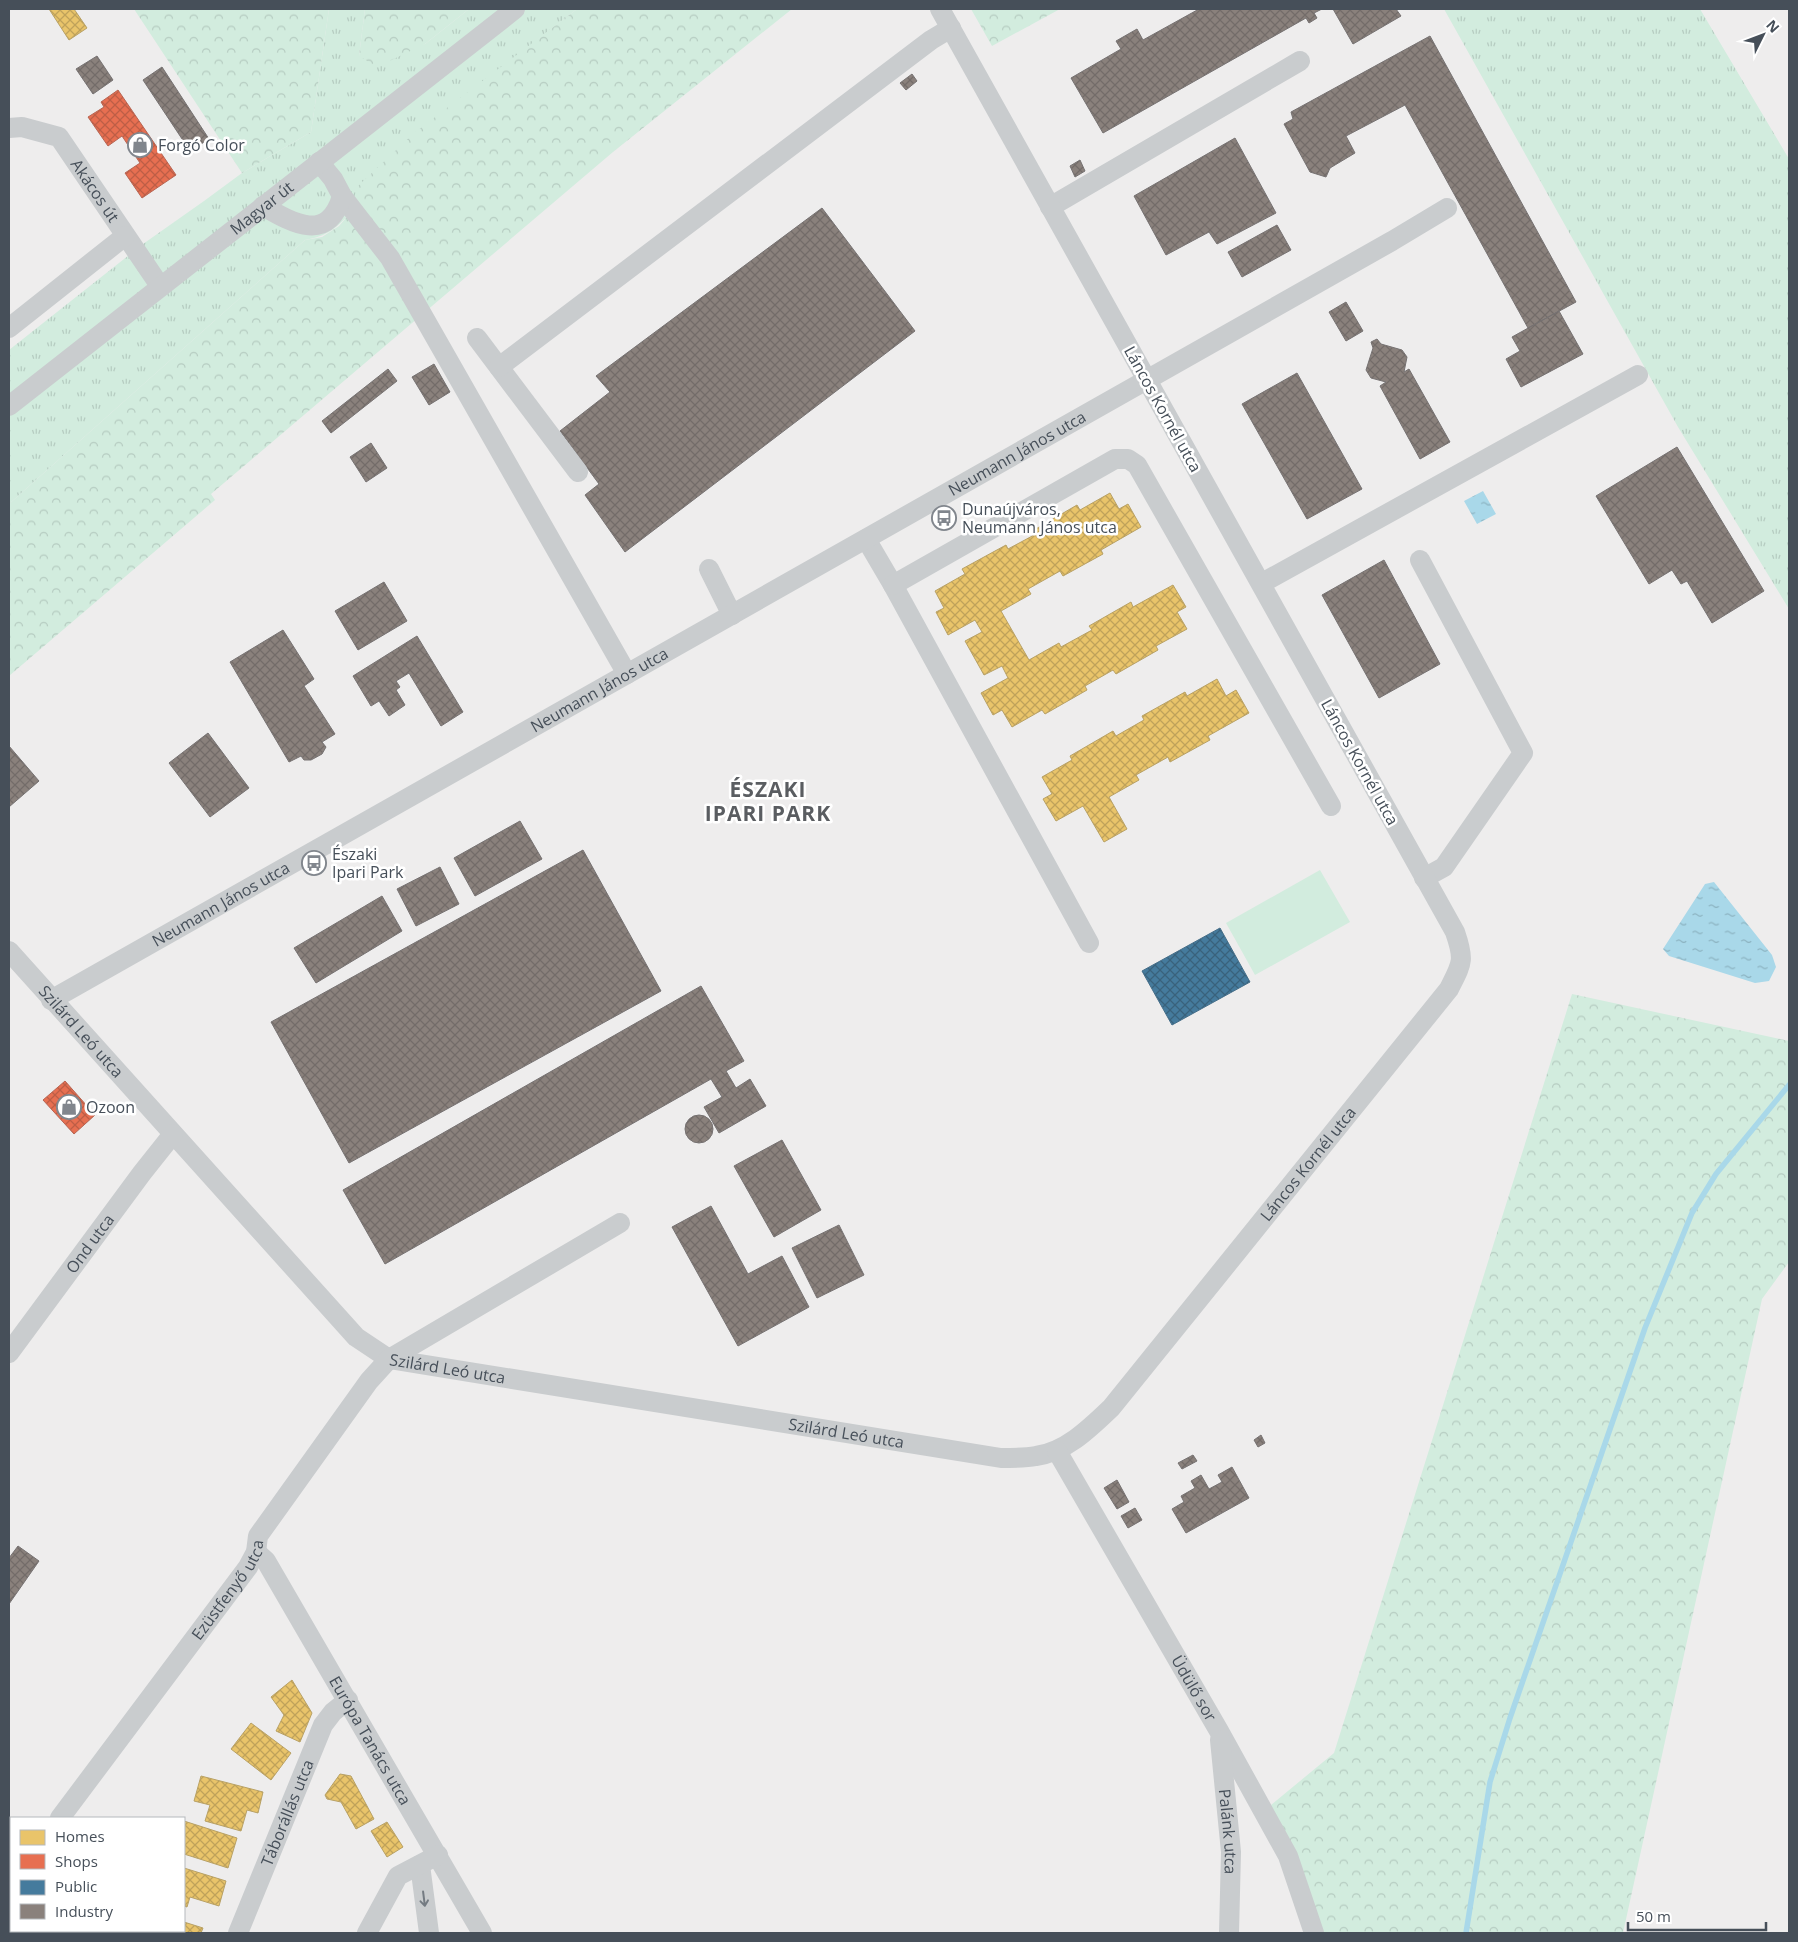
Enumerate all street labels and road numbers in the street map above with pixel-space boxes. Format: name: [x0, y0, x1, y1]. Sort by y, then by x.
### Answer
street label: Akácos út: [66, 155, 125, 227]
street label: Magyar út: [225, 176, 298, 240]
street label: Láncos Kornél utca: [1119, 342, 1207, 476]
street label: Neumann János utca: [944, 406, 1090, 501]
street label: Neumann János utca: [526, 642, 672, 737]
street label: Láncos Kornél utca: [1316, 695, 1404, 829]
street label: Neumann János utca: [148, 856, 293, 952]
street label: Szilárd Leó utca: [34, 980, 128, 1082]
street label: Láncos Kornél utca: [1255, 1102, 1361, 1226]
street label: Ond utca: [61, 1210, 119, 1278]
street label: Szilárd Leó utca: [388, 1348, 507, 1389]
street label: Szilárd Leó utca: [787, 1413, 906, 1453]
street label: Ezüstfenyő utca: [186, 1539, 268, 1644]
street label: Üdülő sor: [1166, 1651, 1222, 1726]
street label: Európa Tanács utca: [324, 1672, 416, 1809]
street label: Táborállás utca: [256, 1756, 319, 1869]
street label: Palánk utca: [1214, 1788, 1242, 1875]

